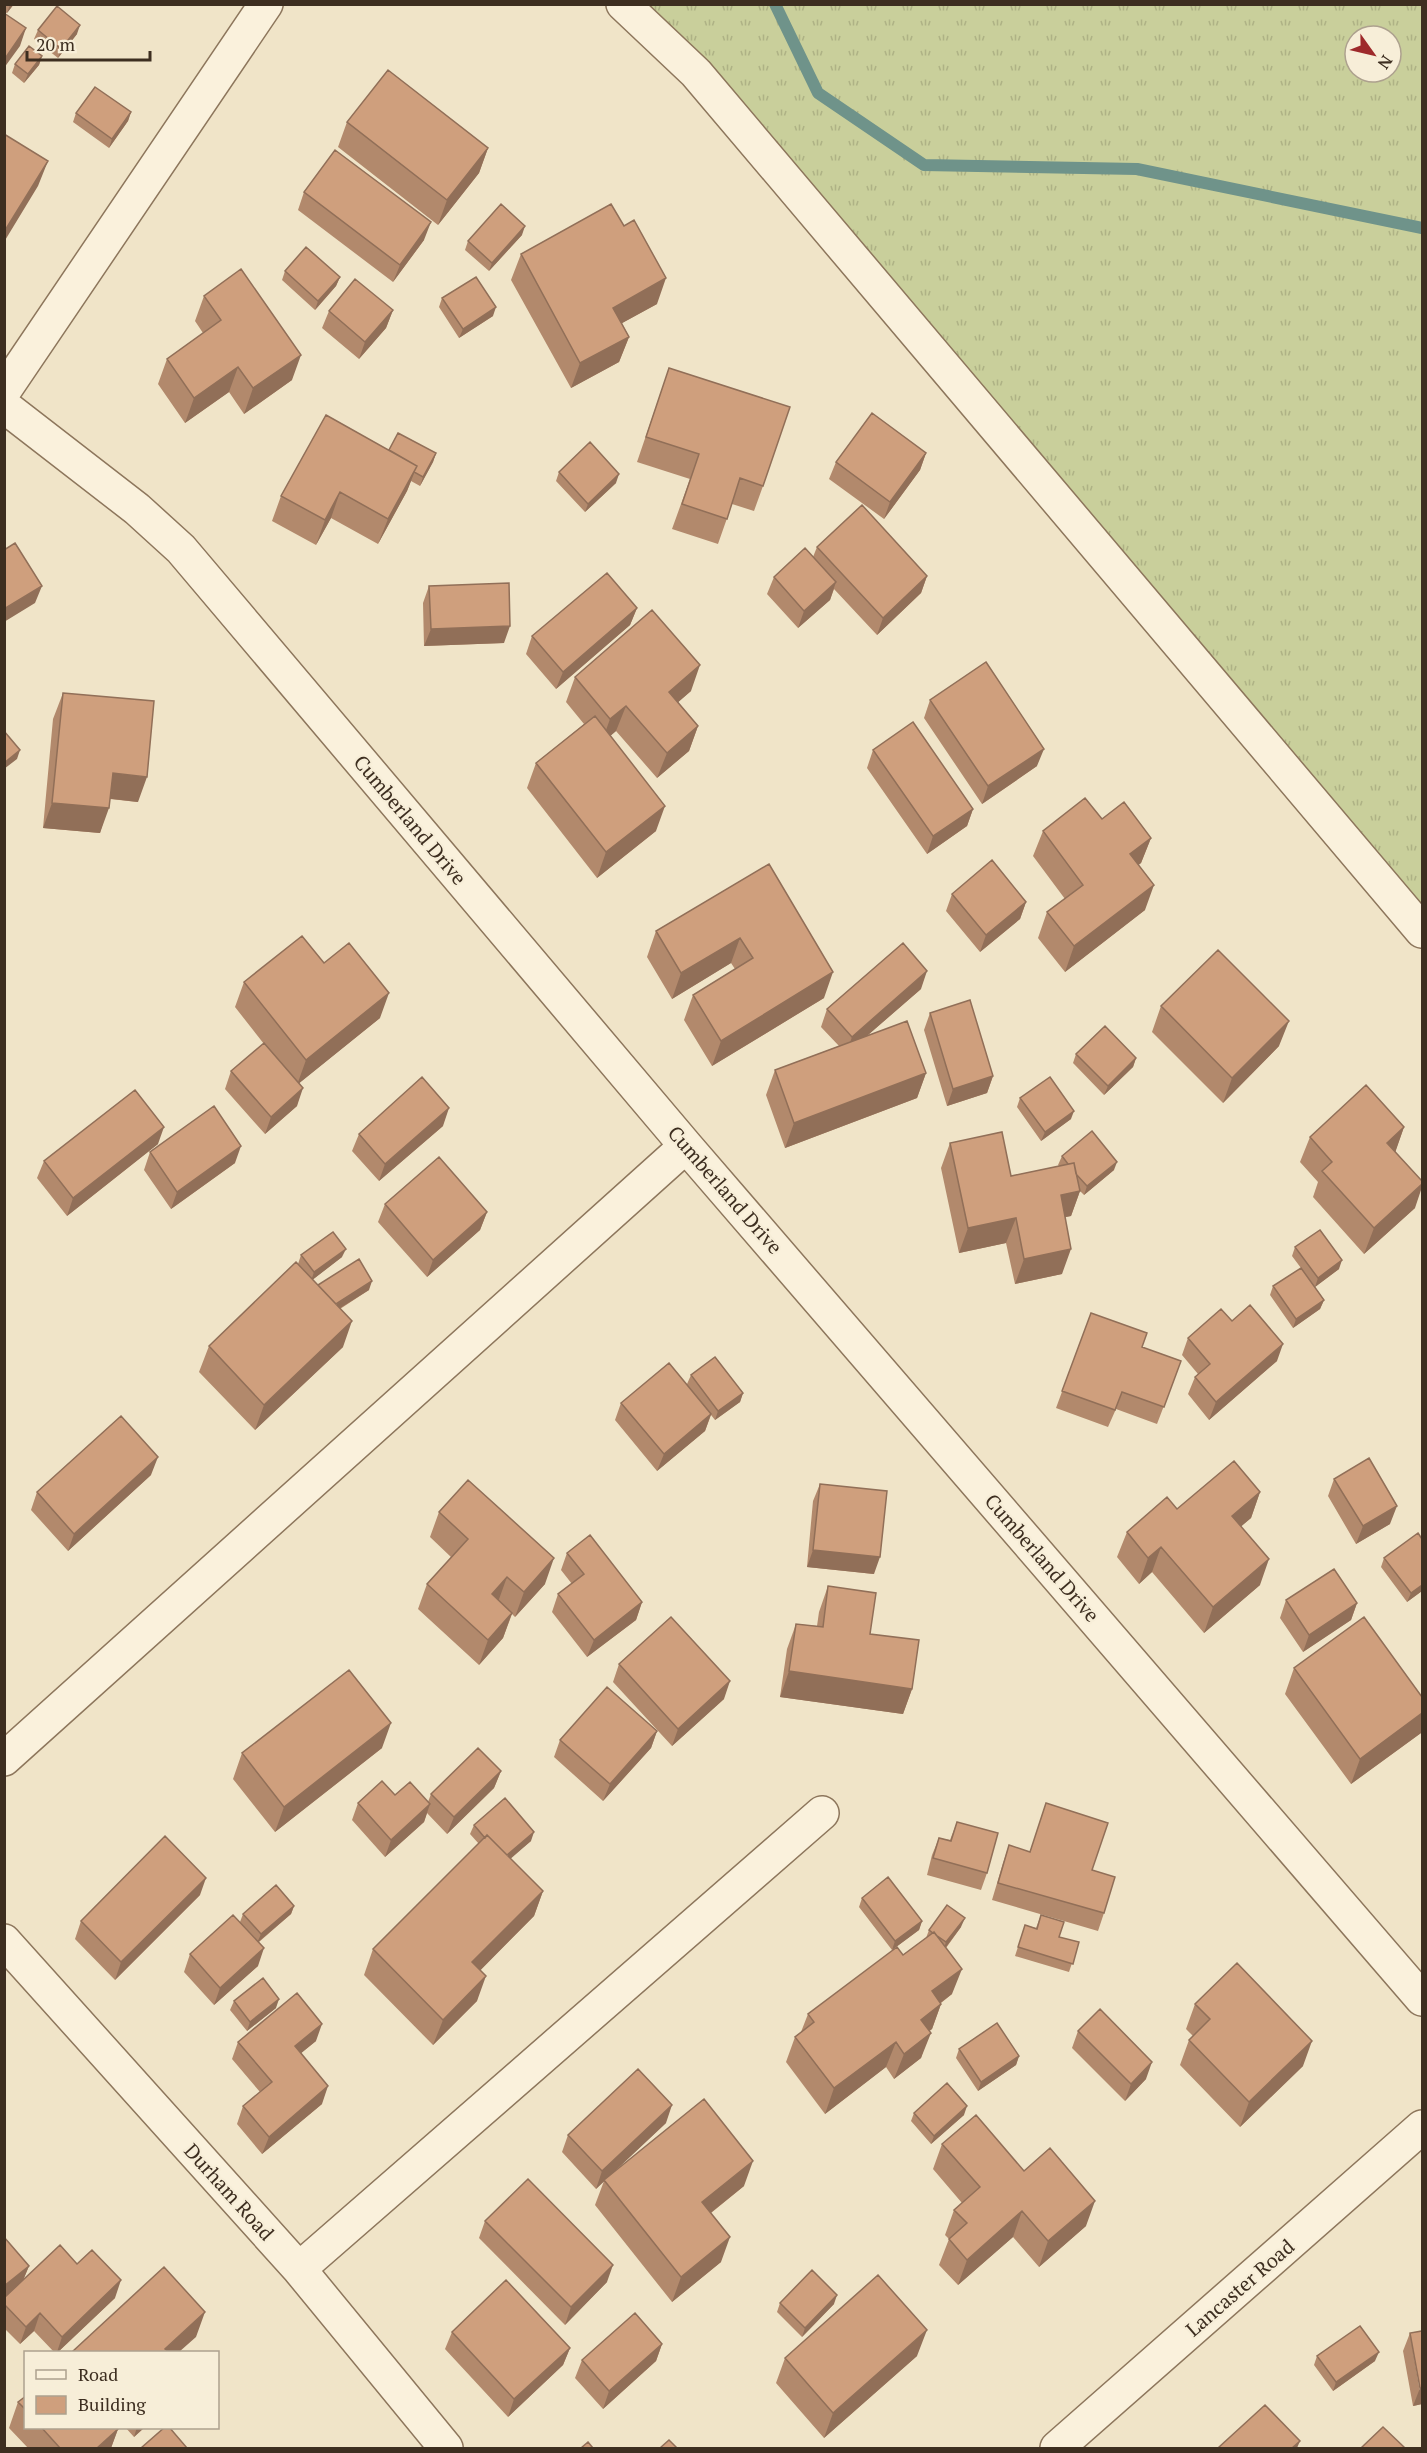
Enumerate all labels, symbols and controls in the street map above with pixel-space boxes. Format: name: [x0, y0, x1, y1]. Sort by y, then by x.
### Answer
scale bar: [27, 24, 150, 62]
north arrow: [1343, 24, 1403, 84]
text: 20 m: [36, 32, 76, 56]
text: N: [1373, 51, 1398, 74]
street label: Cumberland Drive: [348, 749, 473, 890]
street label: Cumberland Drive: [662, 1120, 789, 1260]
street label: Cumberland Drive: [979, 1488, 1106, 1628]
street label: Durham Road: [179, 2137, 280, 2246]
street label: Lancaster Road: [1180, 2233, 1300, 2342]
legend: [24, 2351, 219, 2429]
text: Road: [78, 2362, 118, 2386]
text: Building: [78, 2392, 146, 2416]

